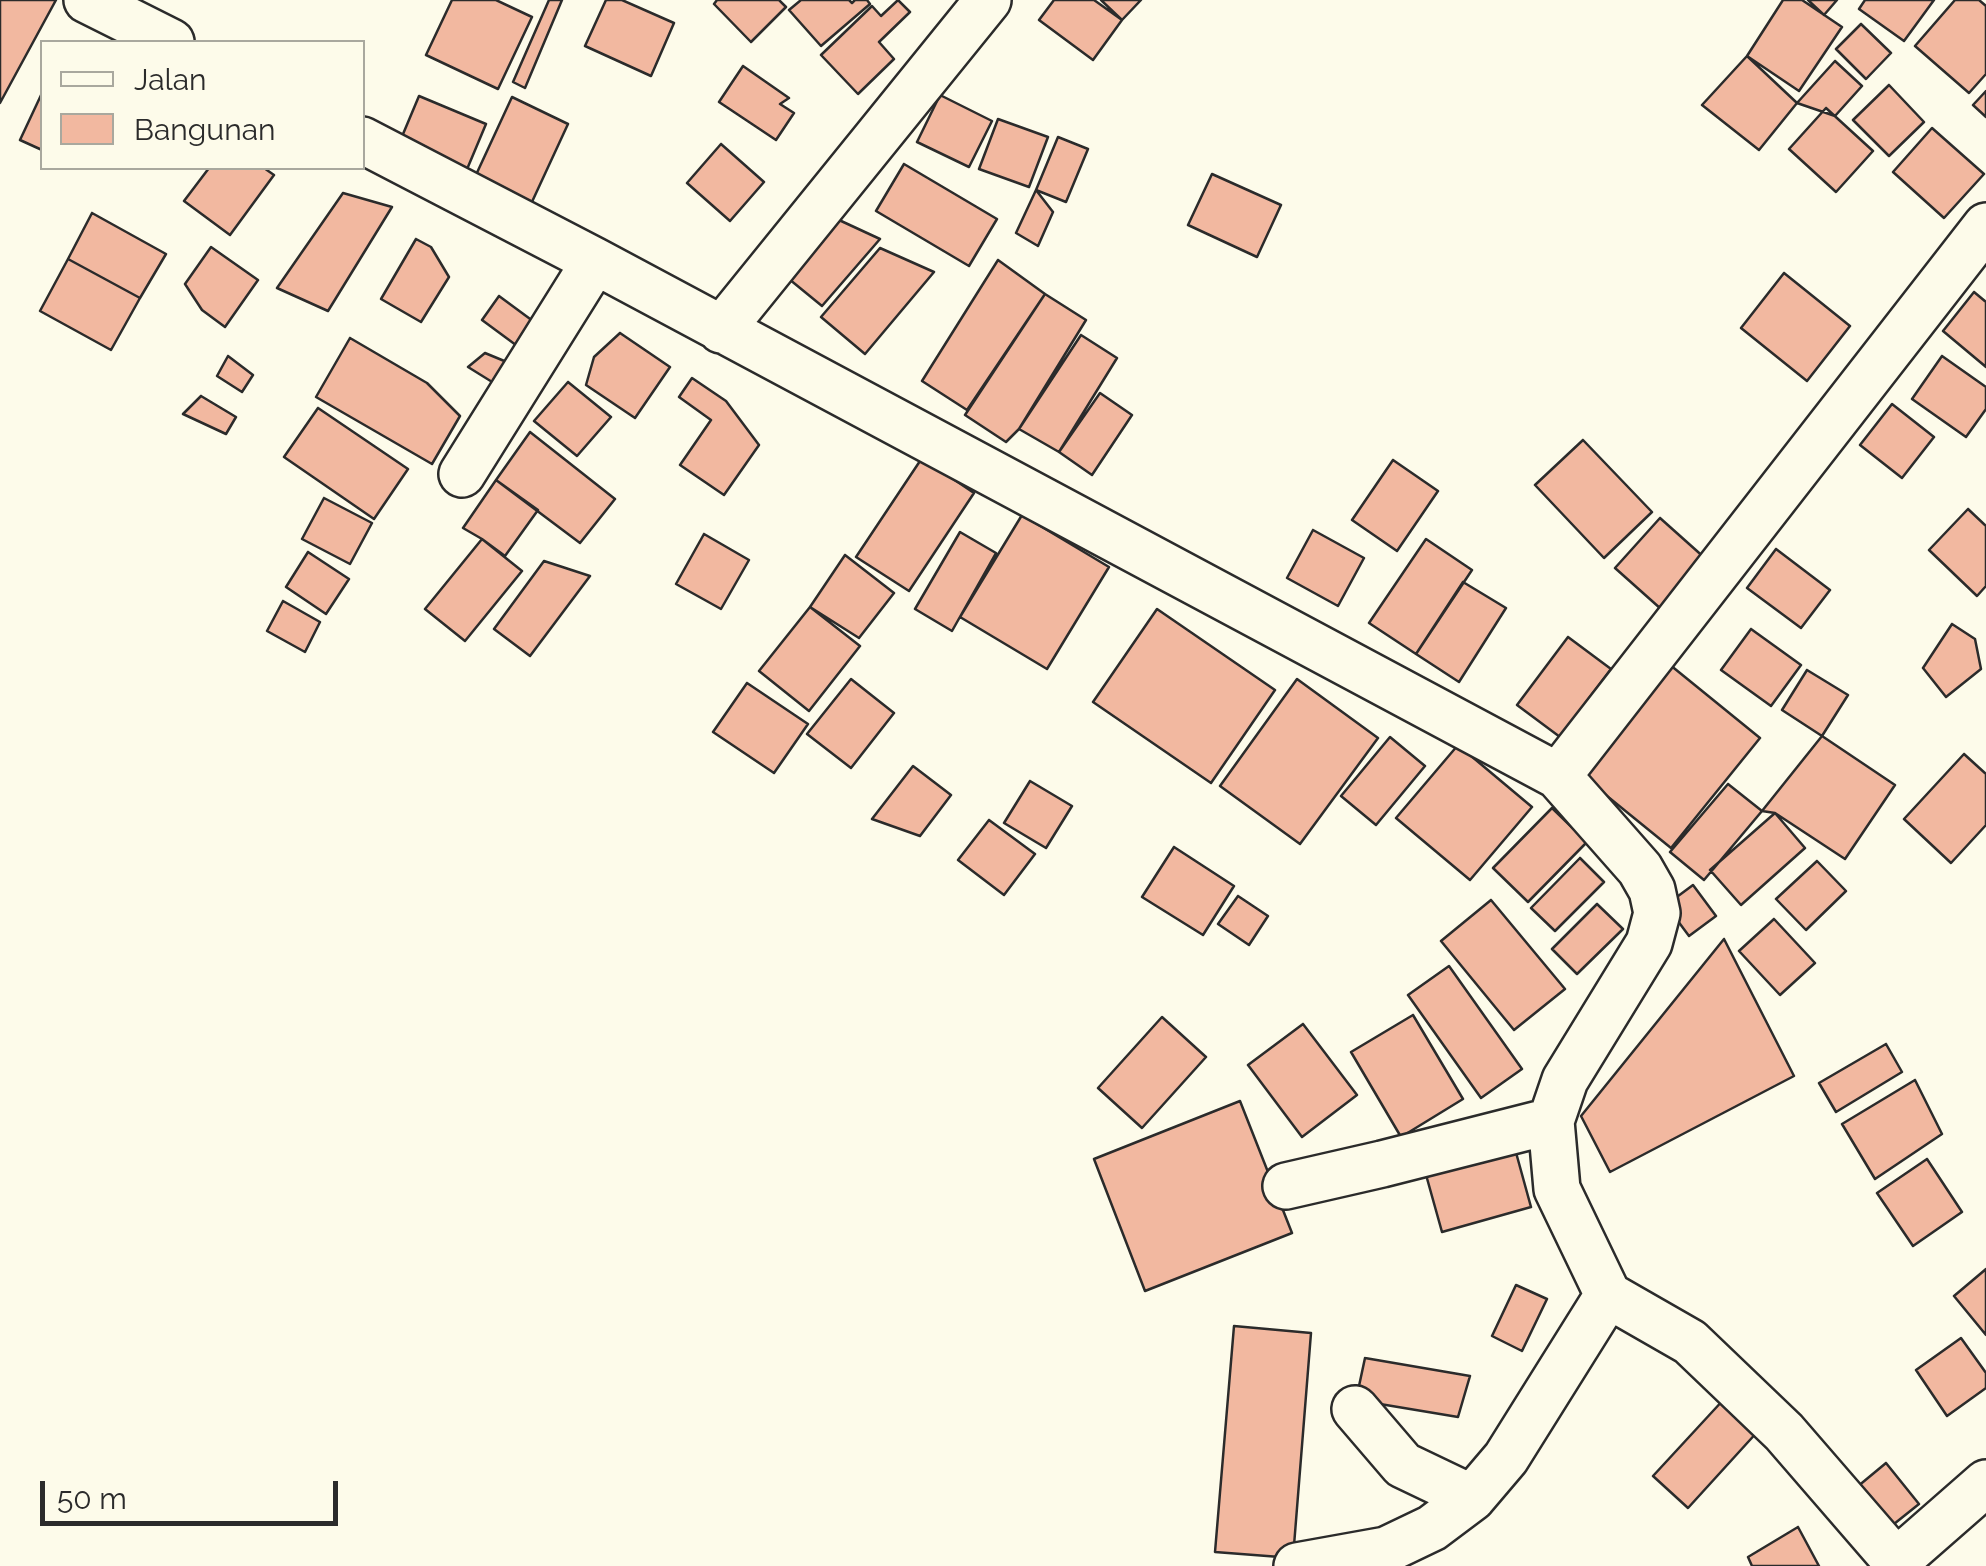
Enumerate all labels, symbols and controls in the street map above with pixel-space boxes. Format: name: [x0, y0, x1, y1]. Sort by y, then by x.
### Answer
legend: [40, 40, 365, 170]
text: Jalan: [134, 62, 207, 97]
text: Bangunan: [134, 112, 276, 147]
scale bar: [45, 1461, 342, 1523]
text: 50 m: [57, 1481, 127, 1516]

